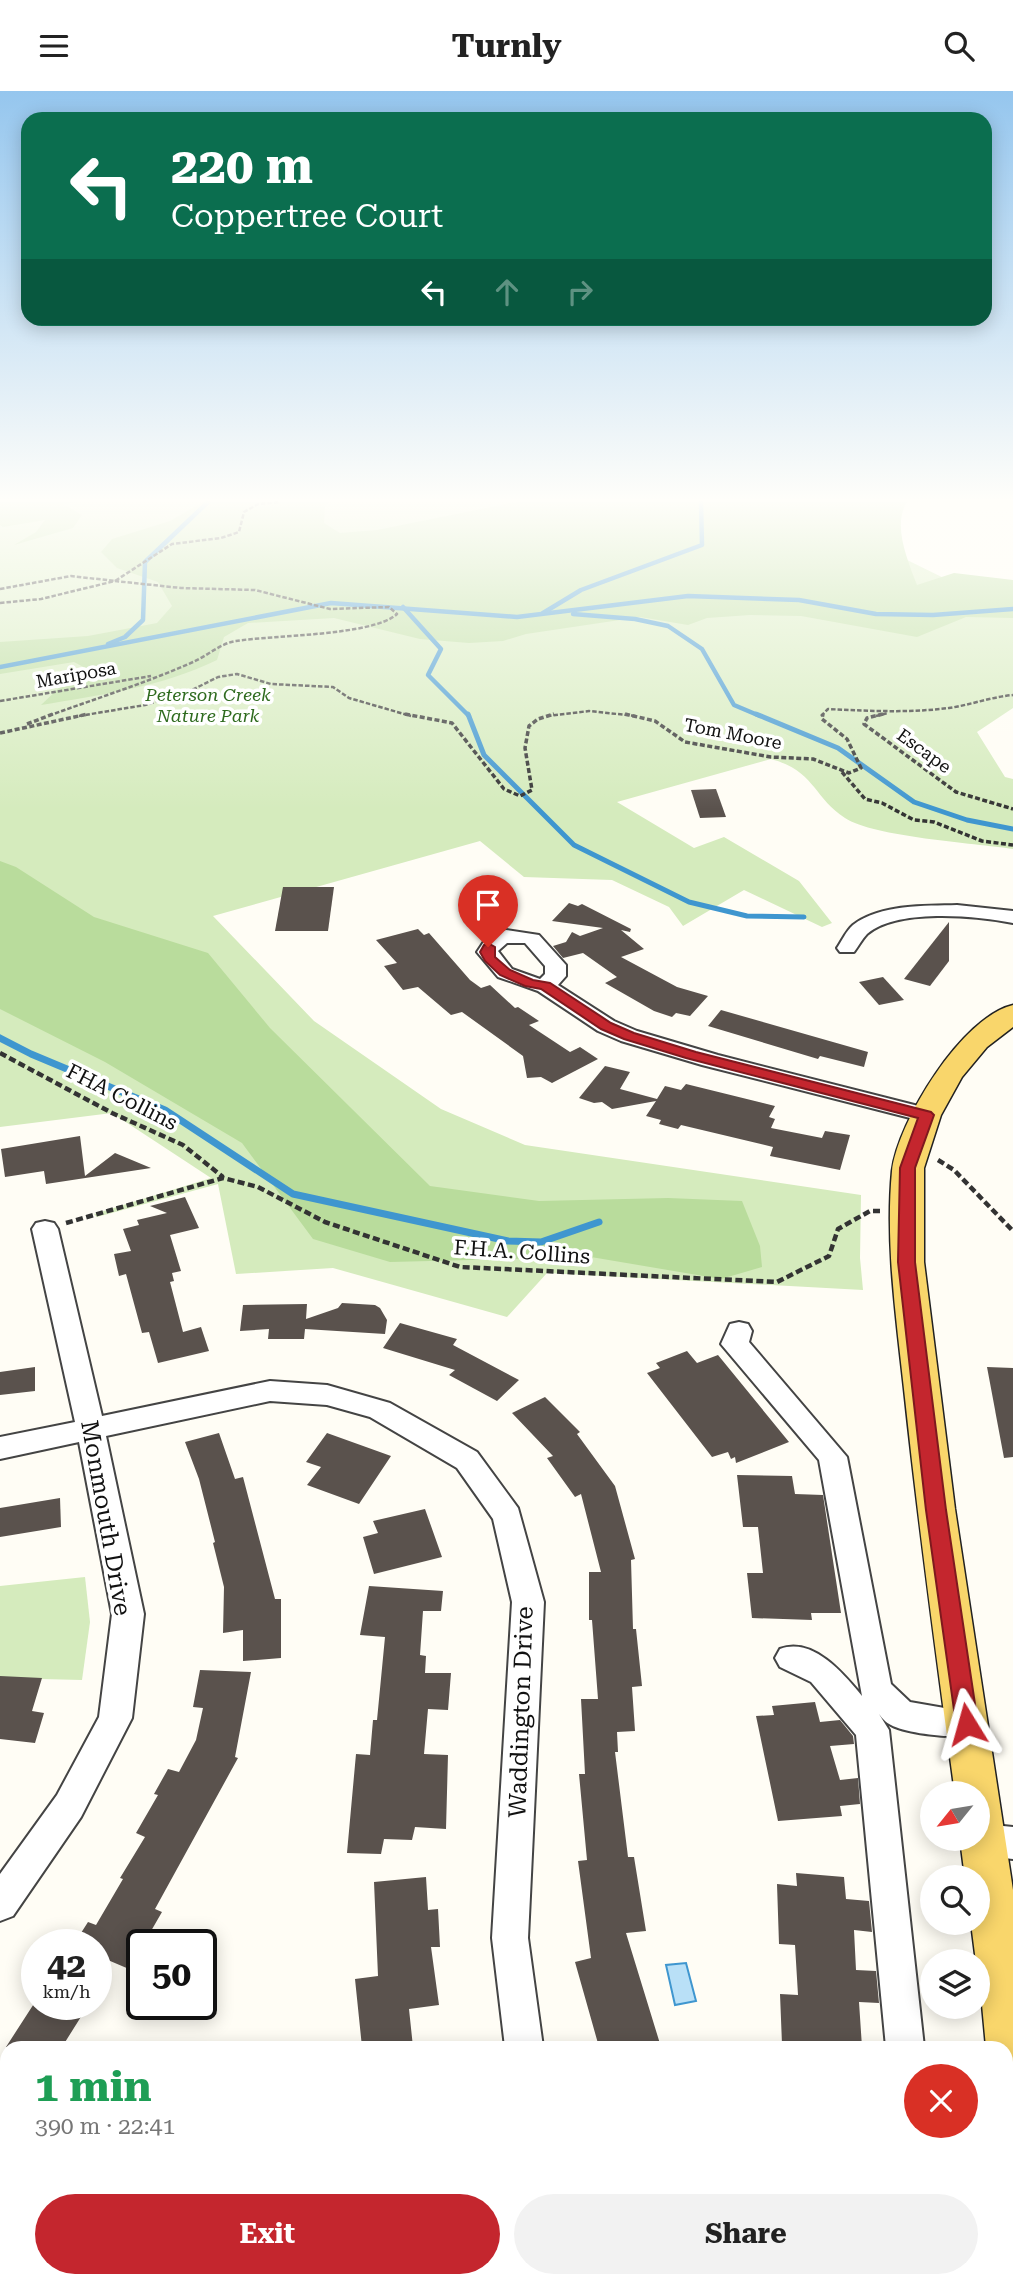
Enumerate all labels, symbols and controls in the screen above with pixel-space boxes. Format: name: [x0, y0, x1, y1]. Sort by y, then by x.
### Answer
icon: menu: [35, 27, 73, 65]
text: Turnly: [451, 27, 562, 65]
icon: search: [940, 27, 978, 65]
text: 220 m: [171, 138, 313, 195]
icon: left: [56, 140, 147, 231]
text: Coppertree Court: [171, 197, 443, 235]
icon: left: [415, 273, 453, 311]
icon: ahead: [488, 273, 526, 311]
icon: right: [561, 273, 599, 311]
street label: Mariposa: [34, 657, 118, 692]
park label: Peterson Creek Nature Park: [144, 684, 271, 726]
street label: Tom Moore: [682, 714, 784, 753]
street label: Escape: [893, 724, 955, 777]
pin: [458, 875, 518, 947]
icon: arrive: [469, 886, 507, 924]
street label: FHA Collins: [62, 1059, 182, 1135]
street label: F.H.A. Collins: [453, 1235, 591, 1269]
street label: Monmouth Drive: [75, 1418, 137, 1618]
street label: Waddington Drive: [503, 1606, 539, 1818]
position arrow: [930, 1687, 1004, 1761]
north arrow: [920, 1781, 990, 1851]
map controls: [920, 1781, 990, 2019]
button: search: [920, 1865, 990, 1935]
speed limit sign: 50: [126, 1929, 217, 2020]
text: 42: [47, 1945, 86, 1986]
button: layers: [920, 1949, 990, 2019]
text: km/h: [42, 1981, 91, 2002]
text: 1 min: [35, 2062, 152, 2111]
button: close: [904, 2064, 978, 2138]
text: 390 m · 22:41: [35, 2113, 175, 2140]
button: Exit: [35, 2194, 500, 2274]
button: Share: [514, 2194, 978, 2274]

